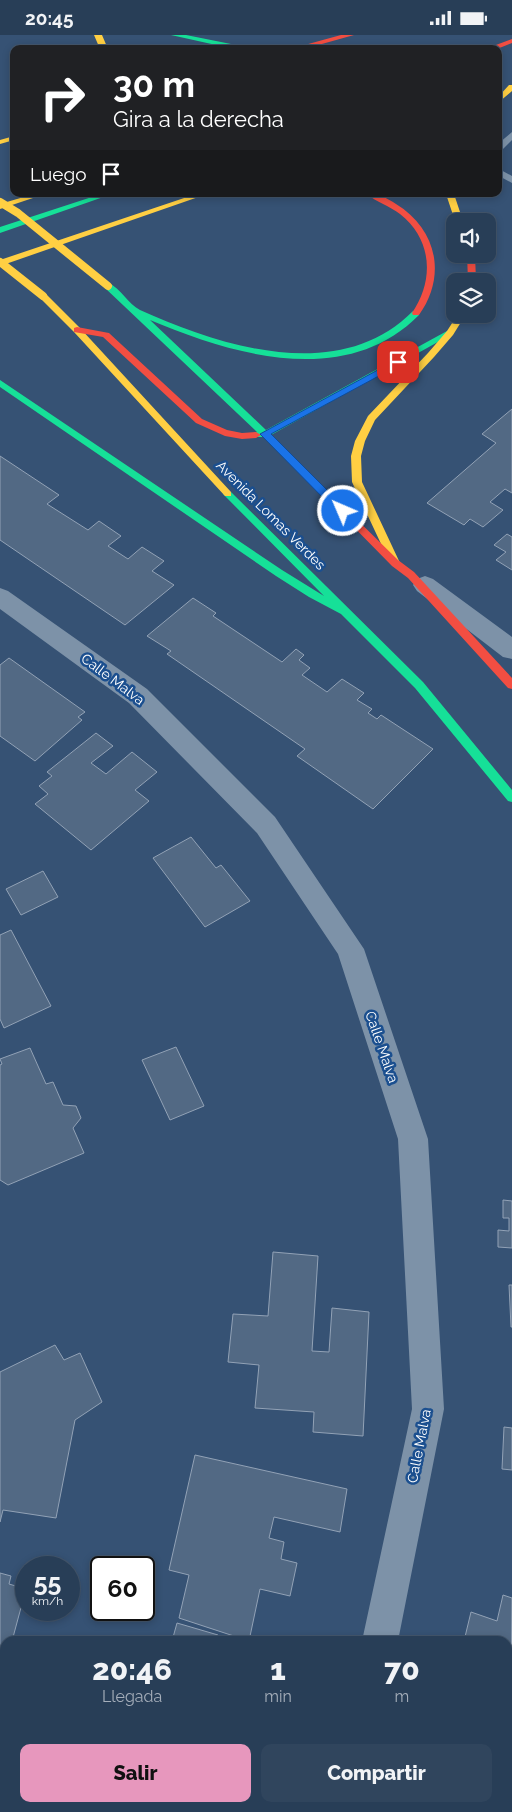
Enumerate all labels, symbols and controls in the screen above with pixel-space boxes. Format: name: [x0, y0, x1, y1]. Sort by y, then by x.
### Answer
text: 20:45: [25, 7, 73, 29]
text: 30 m: [113, 64, 195, 105]
icon: right: [30, 65, 95, 130]
text: Gira a la derecha: [113, 106, 284, 132]
icon: arrive: [97, 160, 125, 188]
text: Luego: [30, 163, 87, 185]
map controls: [446, 213, 496, 323]
button: sound: [446, 213, 496, 263]
button: layers: [446, 273, 496, 323]
pin: [377, 341, 419, 383]
icon: arrive: [384, 348, 412, 376]
street label: Avenida Lomas Verdes: [213, 457, 329, 573]
position arrow: [316, 484, 368, 536]
street label: Calle Malva: [78, 650, 148, 708]
street label: Calle Malva: [362, 1009, 402, 1085]
street label: Calle Malva: [404, 1408, 434, 1484]
speed limit sign: 60: [90, 1556, 155, 1621]
text: 55: [34, 1567, 61, 1597]
text: km/h: [32, 1594, 63, 1608]
text: 20:46: [92, 1652, 172, 1687]
text: 1: [270, 1652, 286, 1687]
text: 70: [384, 1652, 420, 1687]
text: Llegada: [102, 1687, 162, 1706]
text: min: [264, 1687, 292, 1706]
text: m: [394, 1687, 409, 1706]
button: Salir: [20, 1744, 251, 1802]
button: Compartir: [261, 1744, 492, 1802]

